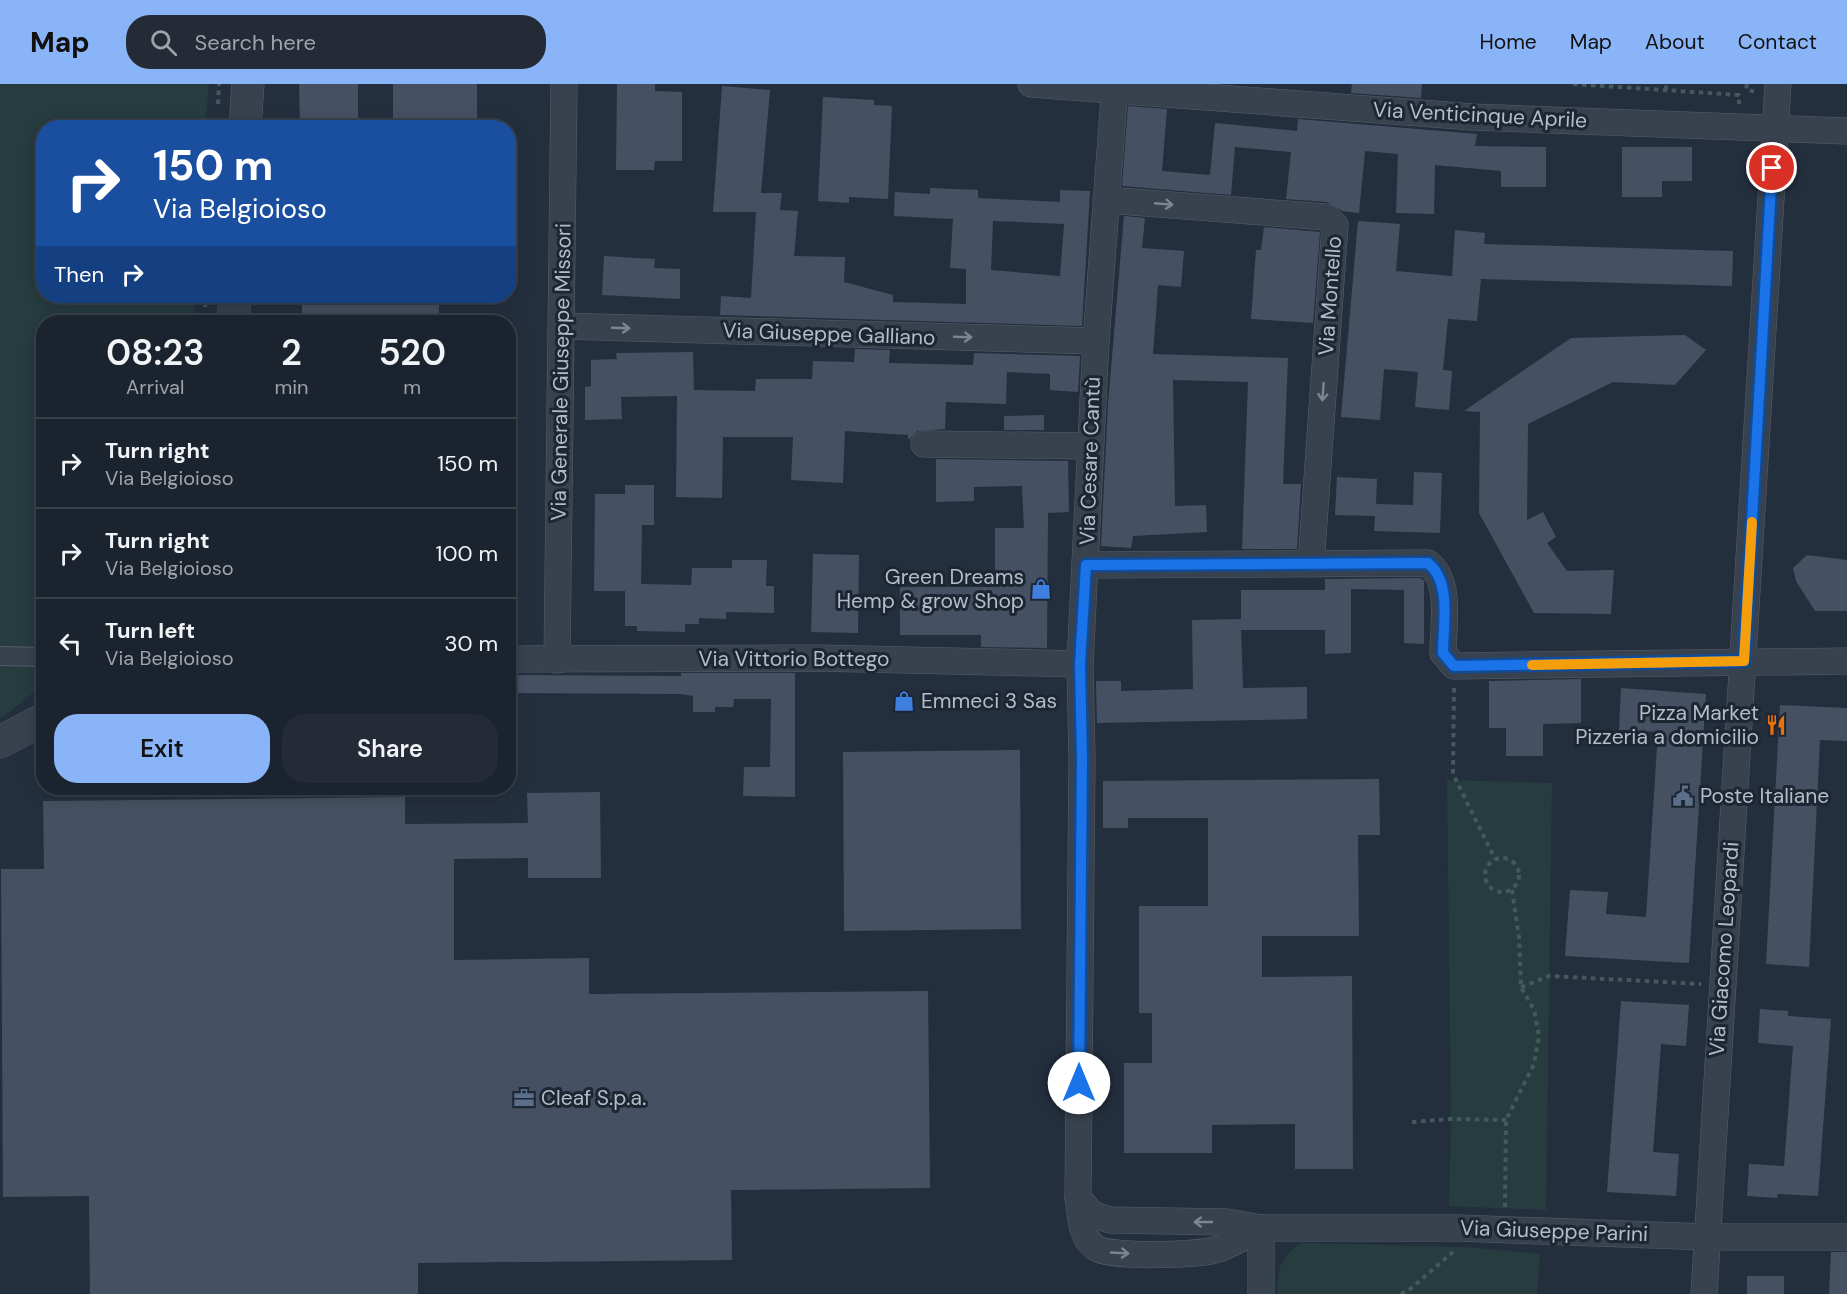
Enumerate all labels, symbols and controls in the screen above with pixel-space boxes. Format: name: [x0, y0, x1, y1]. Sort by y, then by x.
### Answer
search box: [126, 15, 546, 69]
text: Map: [30, 24, 90, 61]
icon: search: [147, 26, 180, 59]
text: Search here: [195, 28, 316, 57]
text: Home: [1479, 28, 1537, 56]
text: Map: [1570, 28, 1612, 56]
text: About: [1645, 28, 1705, 56]
text: Contact: [1738, 28, 1817, 56]
street label: Via Venticinque Aprile: [1372, 95, 1588, 135]
text: 150 m: [153, 138, 273, 193]
pin: [1746, 142, 1797, 193]
icon: right: [54, 144, 132, 222]
icon: arrive: [1755, 151, 1788, 184]
text: Via Belgioioso: [153, 191, 327, 226]
one-way arrow: [1154, 199, 1174, 210]
street label: Via Generale Giuseppe Missori: [544, 223, 578, 521]
street label: Via Montello: [1312, 235, 1348, 357]
icon: right: [116, 258, 149, 291]
text: Then: [54, 260, 104, 289]
street label: Via Giuseppe Galliano: [722, 316, 936, 352]
one-way arrow: [610, 322, 630, 334]
text: 08:23: [106, 329, 205, 376]
text: 2: [281, 329, 302, 376]
text: 520: [378, 329, 446, 376]
one-way arrow: [952, 332, 972, 343]
text: Arrival: [126, 374, 184, 400]
text: min: [274, 374, 309, 400]
text: m: [403, 374, 421, 400]
street label: Via Cesare Cantù: [1073, 376, 1107, 546]
one-way arrow: [1317, 382, 1328, 401]
text: Turn right: [105, 436, 210, 465]
icon: right: [54, 447, 87, 480]
text: 150 m: [437, 449, 498, 478]
text: Via Belgioioso: [105, 465, 234, 491]
text: Turn right: [105, 526, 210, 555]
icon: right: [54, 537, 87, 570]
text: 100 m: [436, 539, 498, 568]
text: Via Belgioioso: [105, 555, 234, 581]
place label: Green Dreams Hemp & grow Shop: [837, 563, 1024, 615]
shop icon: Green Dreams Hemp & grow Shop: [1029, 577, 1053, 601]
text: Turn left: [105, 616, 195, 645]
icon: left: [54, 627, 87, 660]
text: 30 m: [444, 629, 498, 658]
text: Via Belgioioso: [105, 645, 234, 671]
street label: Via Vittorio Bottego: [698, 645, 890, 673]
place label: Emmeci 3 Sas: [921, 687, 1057, 715]
shop icon: Emmeci 3 Sas: [892, 689, 916, 713]
place label: Pizza Market Pizzeria a domicilio: [1575, 699, 1759, 751]
restaurant icon: Pizza Market Pizzeria a domicilio: [1764, 713, 1788, 737]
button: Exit: [54, 714, 270, 783]
button: Share: [282, 714, 498, 783]
place label: Poste Italiane: [1700, 782, 1829, 810]
public building icon: Poste Italiane: [1671, 784, 1695, 808]
street label: Via Giacomo Leopardi: [1703, 841, 1745, 1057]
position arrow: [1047, 1051, 1111, 1115]
place label: Cleaf S.p.a.: [541, 1084, 646, 1112]
office icon: Cleaf S.p.a.: [512, 1086, 536, 1110]
street label: Via Giuseppe Parini: [1459, 1214, 1649, 1248]
one-way arrow: [1194, 1216, 1214, 1228]
one-way arrow: [1110, 1247, 1129, 1258]

